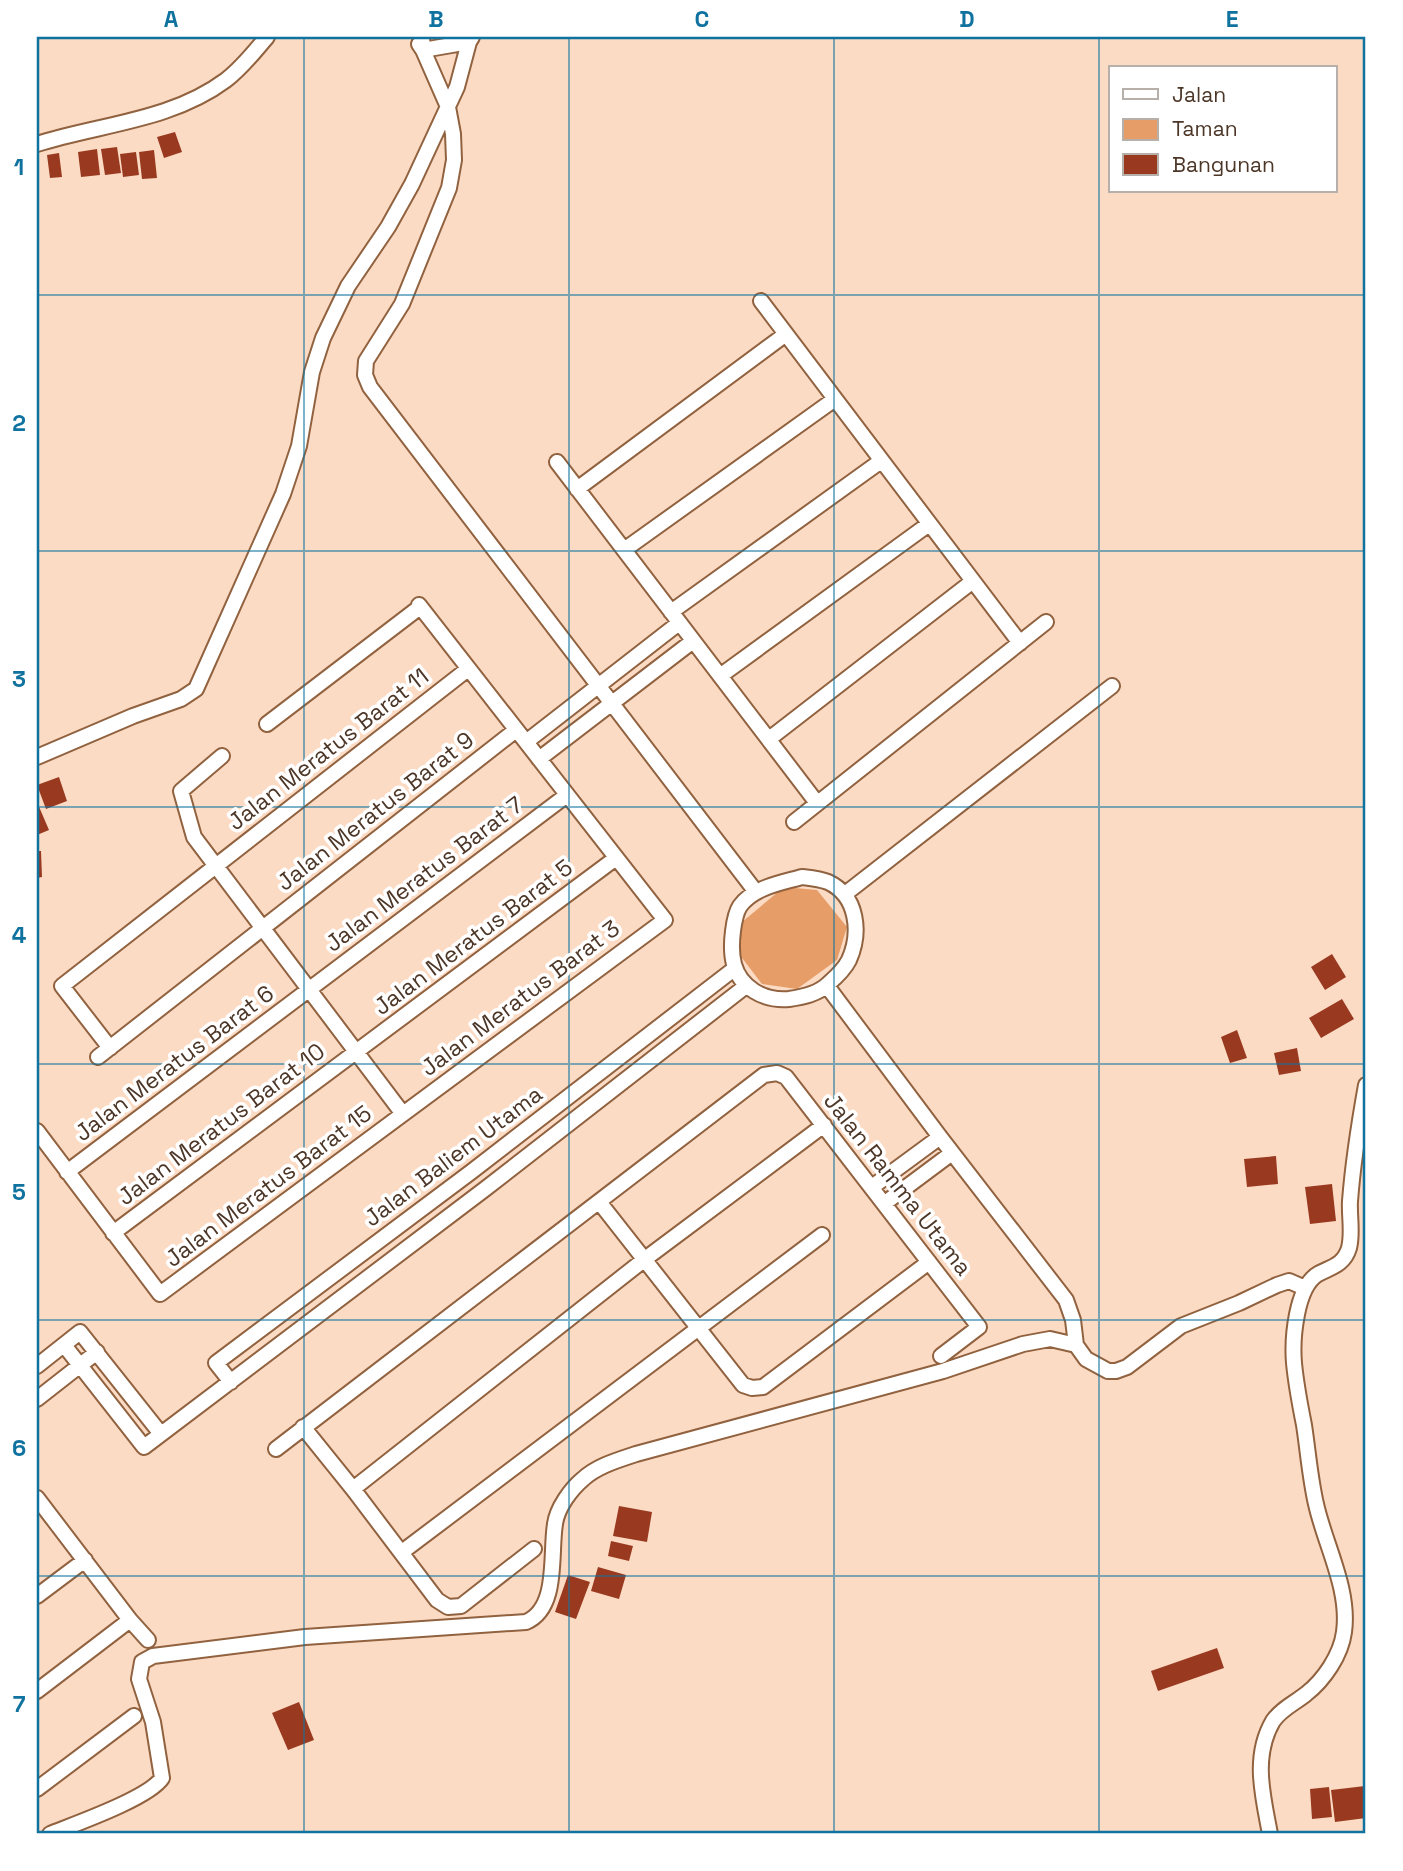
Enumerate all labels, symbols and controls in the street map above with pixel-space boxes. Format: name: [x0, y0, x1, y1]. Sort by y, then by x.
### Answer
text: A: [164, 4, 179, 34]
text: B: [428, 4, 444, 34]
text: C: [695, 4, 709, 34]
text: D: [959, 4, 975, 34]
text: E: [1226, 4, 1238, 34]
legend: [1109, 66, 1336, 192]
text: Jalan: [1172, 81, 1226, 108]
text: Taman: [1172, 115, 1238, 142]
text: Bangunan: [1172, 151, 1275, 178]
text: 1: [14, 152, 24, 182]
text: 2: [12, 408, 26, 438]
street label: Jalan Meratus Barat 11: [221, 661, 435, 837]
text: 3: [12, 664, 26, 694]
street label: Jalan Meratus Barat 9: [270, 725, 480, 897]
street label: Jalan Meratus Barat 7: [319, 790, 529, 958]
street label: Jalan Meratus Barat 5: [367, 852, 579, 1022]
street label: Jalan Meratus Barat 3: [414, 913, 626, 1083]
text: 4: [12, 920, 27, 950]
street label: Jalan Meratus Barat 6: [68, 978, 280, 1148]
street label: Jalan Meratus Barat 10: [111, 1036, 331, 1212]
street label: Jalan Baliem Utama: [358, 1079, 548, 1233]
street label: Jalan Ramma Utama: [817, 1087, 979, 1281]
street label: Jalan Meratus Barat 15: [159, 1098, 377, 1274]
text: 5: [12, 1177, 26, 1207]
text: 6: [12, 1433, 26, 1463]
text: 7: [13, 1689, 26, 1719]

